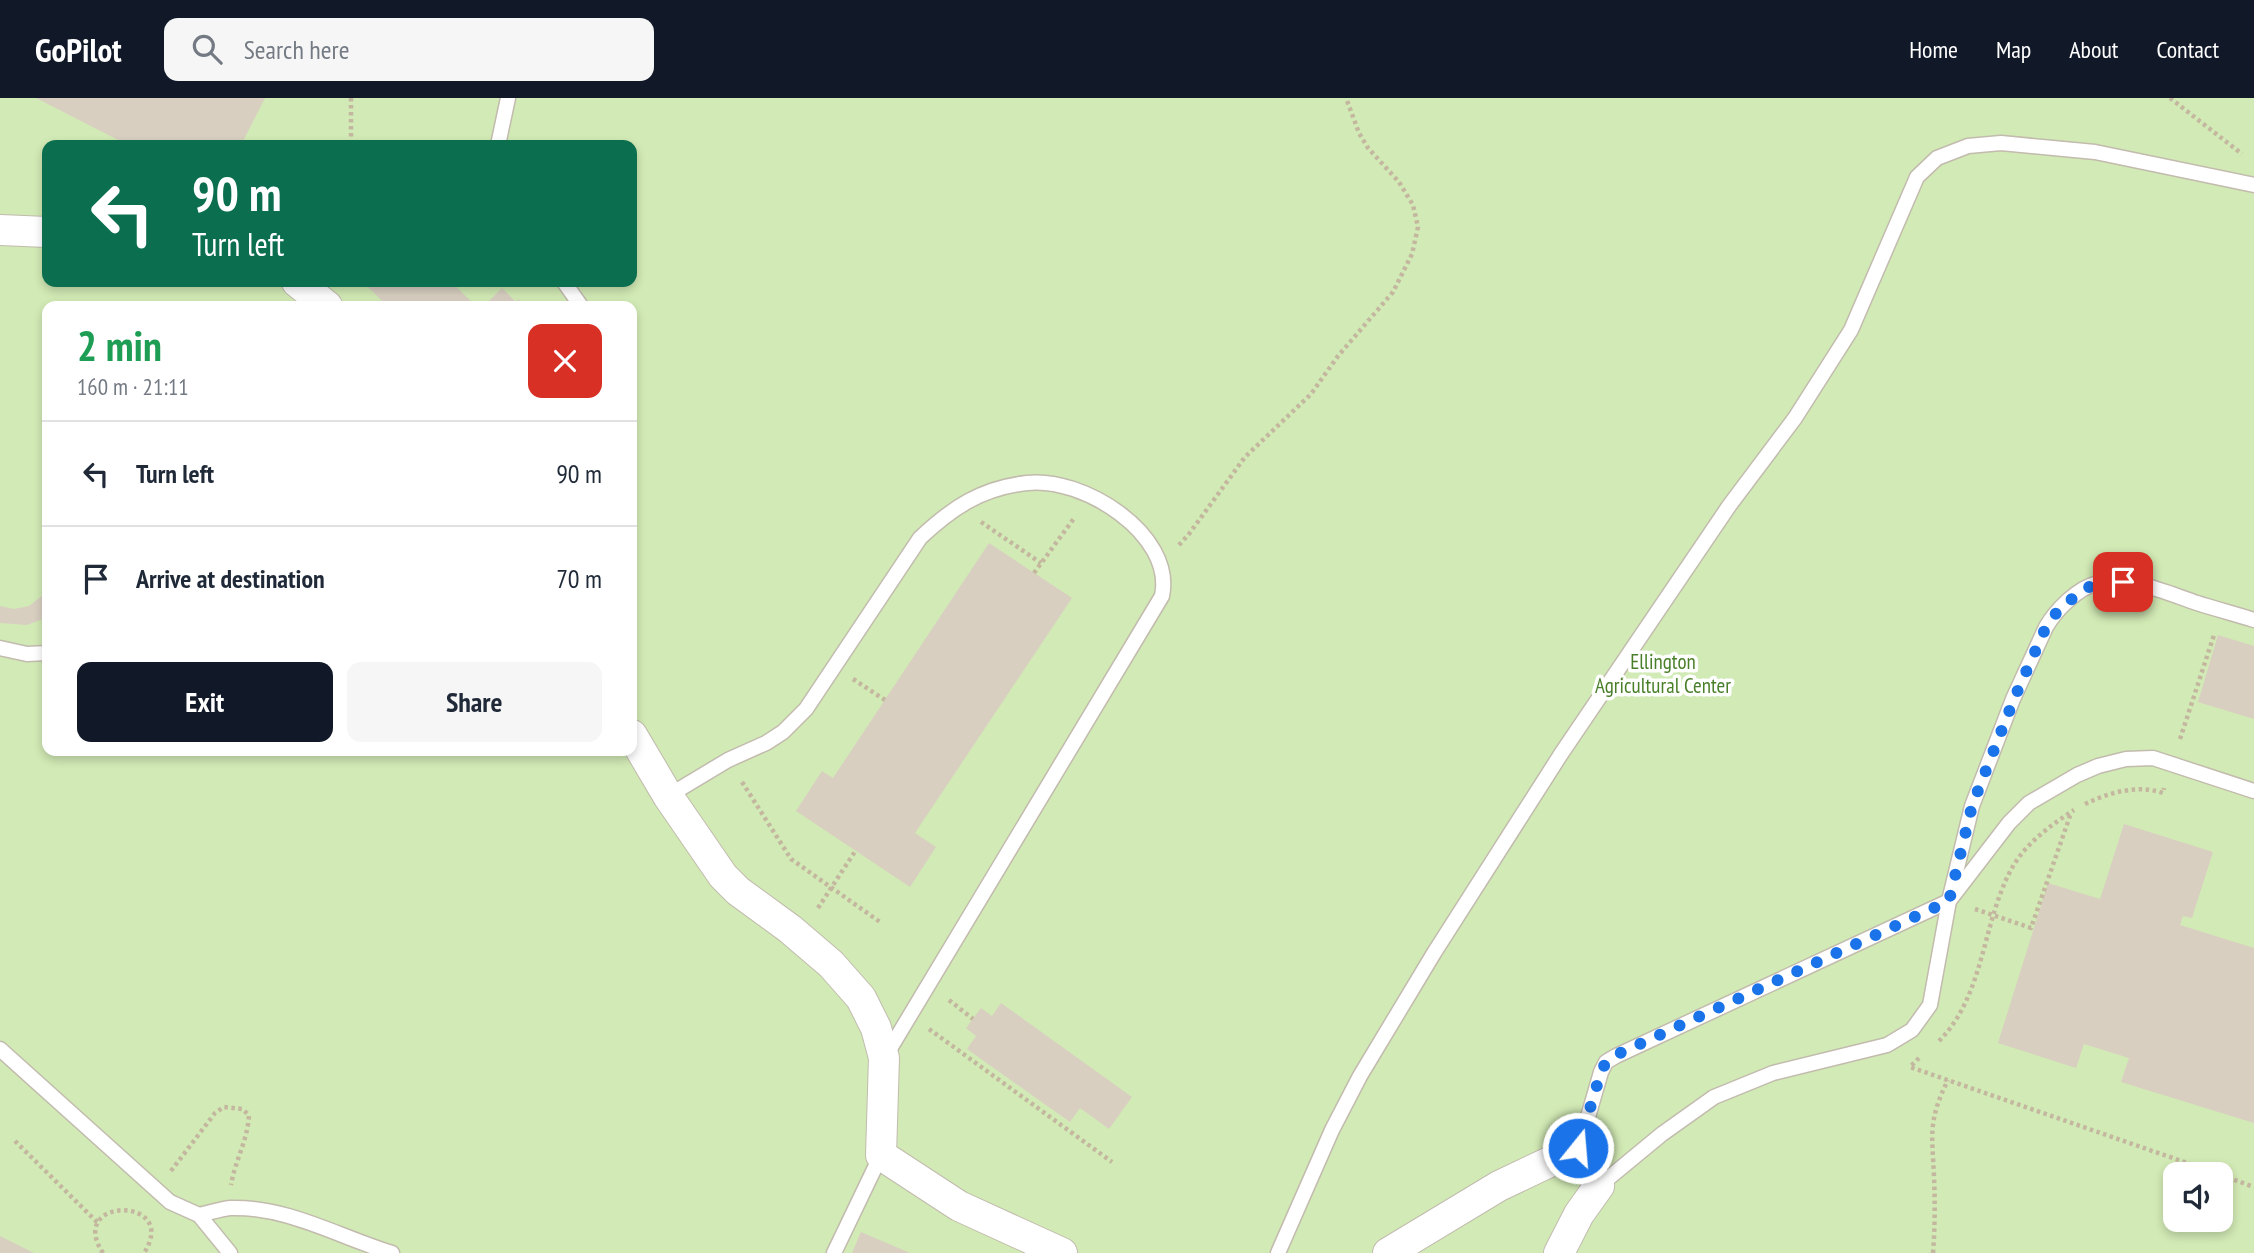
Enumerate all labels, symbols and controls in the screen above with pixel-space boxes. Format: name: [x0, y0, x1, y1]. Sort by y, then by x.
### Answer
search box: [164, 18, 654, 81]
text: GoPilot: [35, 28, 122, 71]
icon: search: [188, 30, 226, 68]
text: Search here: [244, 33, 349, 66]
text: Home: [1909, 34, 1958, 65]
text: Map: [1996, 34, 2031, 65]
text: About: [2069, 34, 2118, 65]
text: Contact: [2156, 34, 2219, 65]
text: 90 m: [192, 161, 281, 225]
icon: left: [77, 168, 168, 259]
text: Turn left: [192, 223, 284, 265]
text: 2 min: [77, 318, 162, 373]
button: close: [528, 324, 602, 398]
text: 160 m · 21:11: [77, 372, 189, 401]
icon: left: [77, 455, 115, 493]
text: Turn left: [136, 457, 214, 490]
text: 90 m: [556, 457, 602, 490]
pin: [2093, 552, 2153, 612]
icon: arrive: [77, 560, 115, 598]
text: Arrive at destination: [136, 562, 325, 595]
text: 70 m: [556, 562, 602, 595]
icon: arrive: [2104, 563, 2142, 601]
park label: Ellington Agricultural Center: [1595, 648, 1731, 699]
button: Exit: [77, 662, 333, 742]
button: Share: [347, 662, 602, 742]
position arrow: [1541, 1111, 1615, 1185]
map controls: [2163, 1162, 2233, 1232]
button: sound: [2163, 1162, 2233, 1232]

